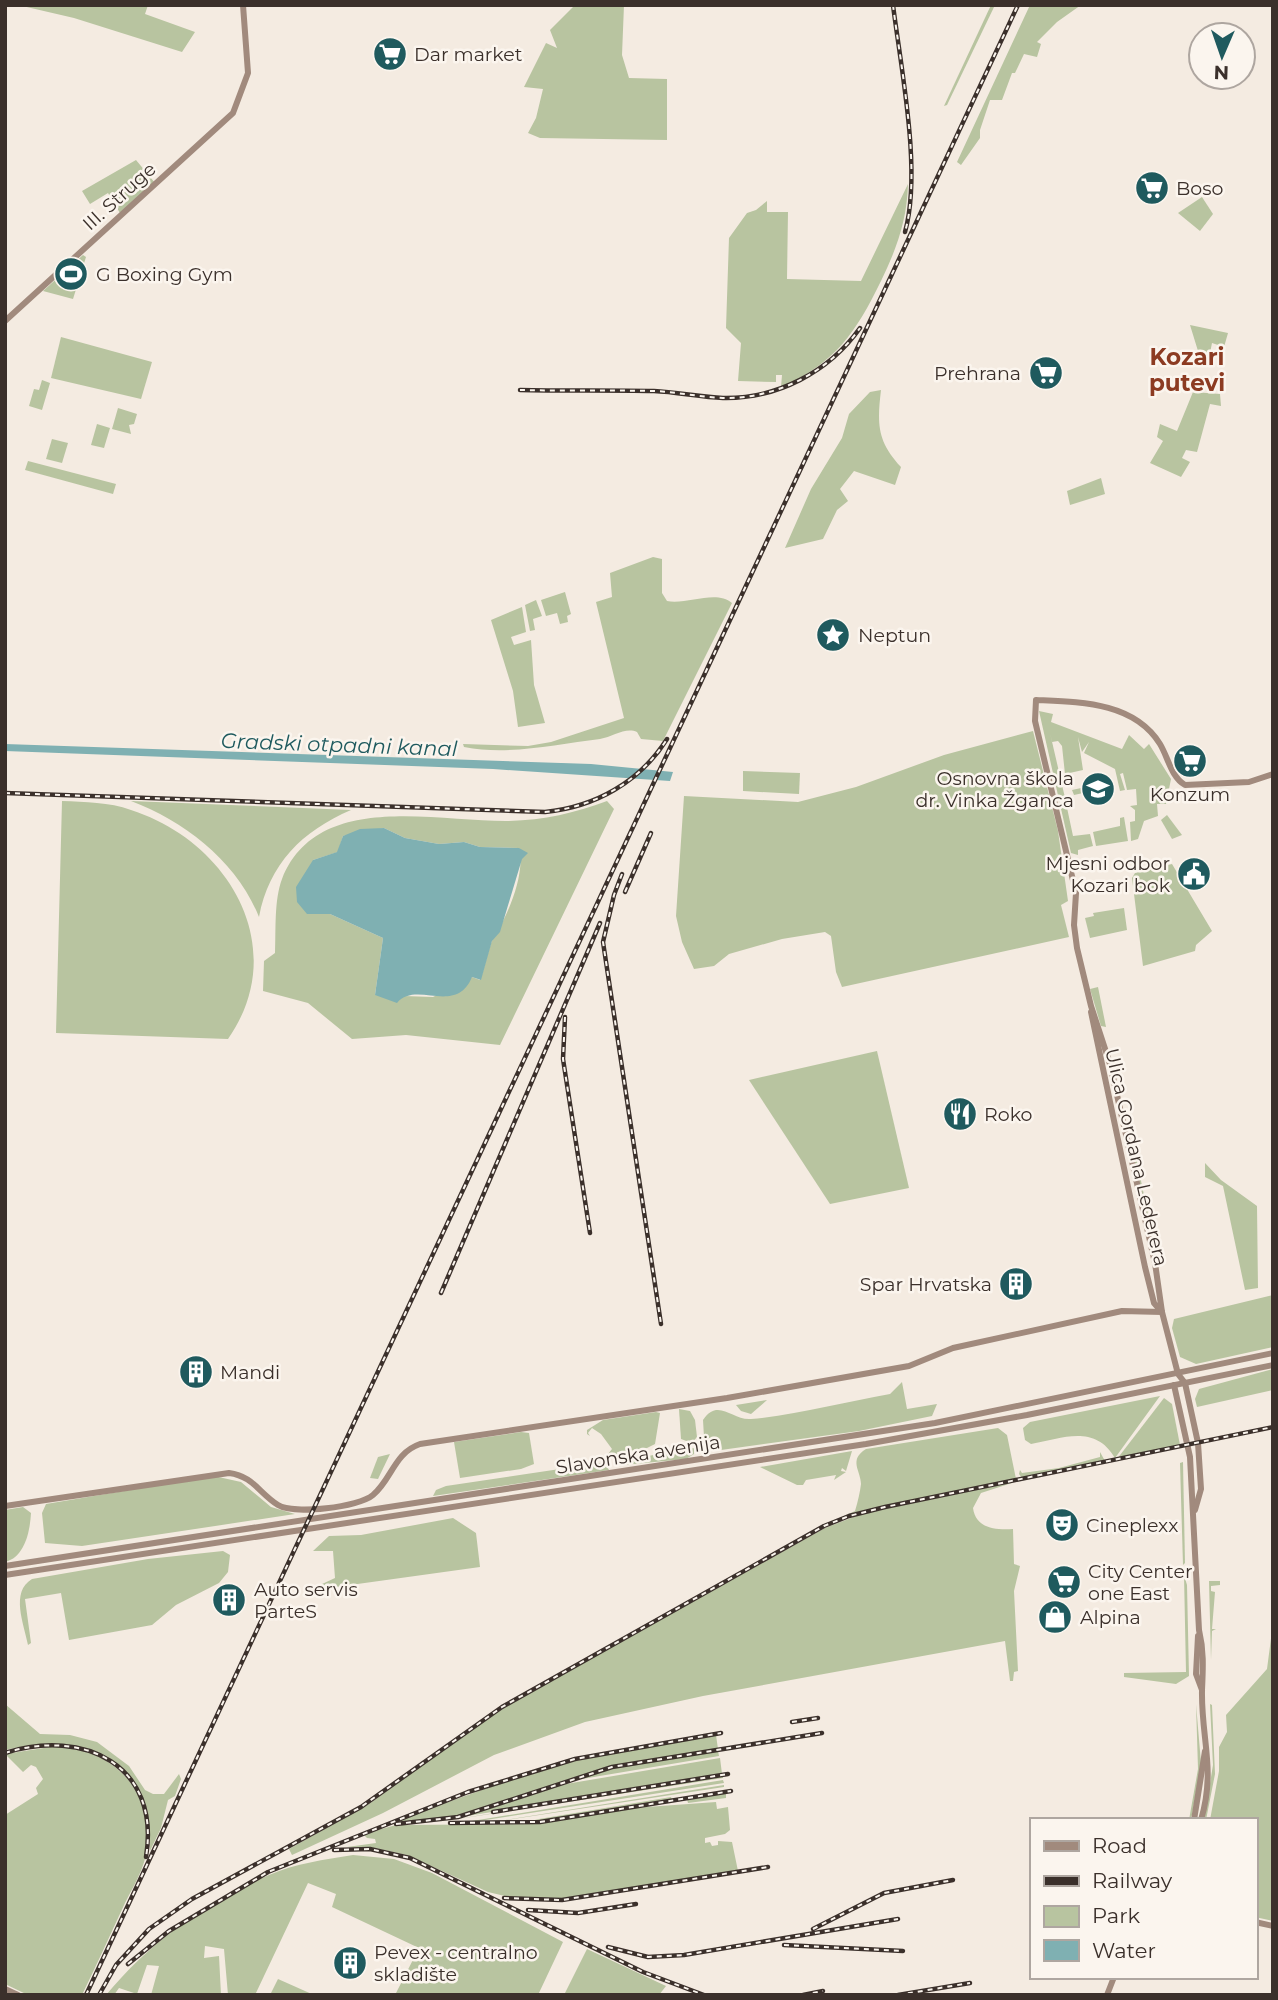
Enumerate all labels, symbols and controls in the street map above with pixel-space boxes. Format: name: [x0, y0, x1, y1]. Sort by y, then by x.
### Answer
north arrow: [1187, 21, 1257, 91]
supermarket icon: Dar market: [371, 35, 409, 73]
place label: Dar market: [414, 43, 523, 66]
text: N: [1213, 61, 1230, 84]
street label: III. Struge: [78, 158, 161, 235]
supermarket icon: Boso: [1133, 169, 1171, 207]
place label: Boso: [1176, 177, 1224, 200]
sports icon: G Boxing Gym: [52, 255, 90, 293]
place label: G Boxing Gym: [96, 263, 233, 286]
district label: Kozari putevi: [1149, 343, 1225, 397]
supermarket icon: Prehrana: [1027, 354, 1065, 392]
place label: Prehrana: [934, 362, 1021, 385]
place icon: Neptun: [814, 616, 852, 654]
place label: Neptun: [858, 624, 931, 647]
water label: Gradski otpadni kanal: [220, 728, 458, 761]
supermarket icon: Konzum: [1171, 742, 1209, 780]
place label: Osnovna škola dr. Vinka Žganca: [915, 767, 1074, 812]
school or university icon: Osnovna škola dr. Vinka Žganca: [1079, 770, 1117, 808]
place label: Konzum: [1150, 783, 1230, 806]
place label: Mjesni odbor Kozari bok: [1045, 852, 1171, 897]
public building icon: Mjesni odbor Kozari bok: [1175, 855, 1213, 893]
street label: Ulica Gordana Lederera: [1100, 1046, 1173, 1268]
restaurant icon: Roko: [941, 1095, 979, 1133]
place label: Roko: [984, 1103, 1033, 1126]
building icon: Spar Hrvatska: [997, 1265, 1035, 1303]
place label: Spar Hrvatska: [860, 1273, 992, 1296]
building icon: Mandi: [177, 1353, 215, 1391]
place label: Mandi: [220, 1361, 280, 1384]
street label: Slavonska avenija: [554, 1430, 722, 1479]
theatre icon: Cineplexx: [1043, 1506, 1081, 1544]
place label: Cineplexx: [1086, 1514, 1178, 1537]
place label: City Center one East: [1088, 1560, 1193, 1605]
supermarket icon: City Center one East: [1045, 1563, 1083, 1601]
place label: Auto servis ParteS: [254, 1578, 358, 1623]
building icon: Auto servis ParteS: [210, 1581, 248, 1619]
shop icon: Alpina: [1036, 1598, 1074, 1636]
place label: Alpina: [1080, 1606, 1141, 1629]
legend: [1030, 1818, 1257, 1979]
text: Road: [1092, 1833, 1147, 1858]
text: Railway: [1092, 1868, 1173, 1893]
text: Park: [1092, 1903, 1140, 1928]
text: Water: [1092, 1938, 1156, 1963]
place label: Pevex - centralno skladište: [374, 1941, 538, 1986]
building icon: Pevex - centralno skladište: [331, 1944, 369, 1982]

